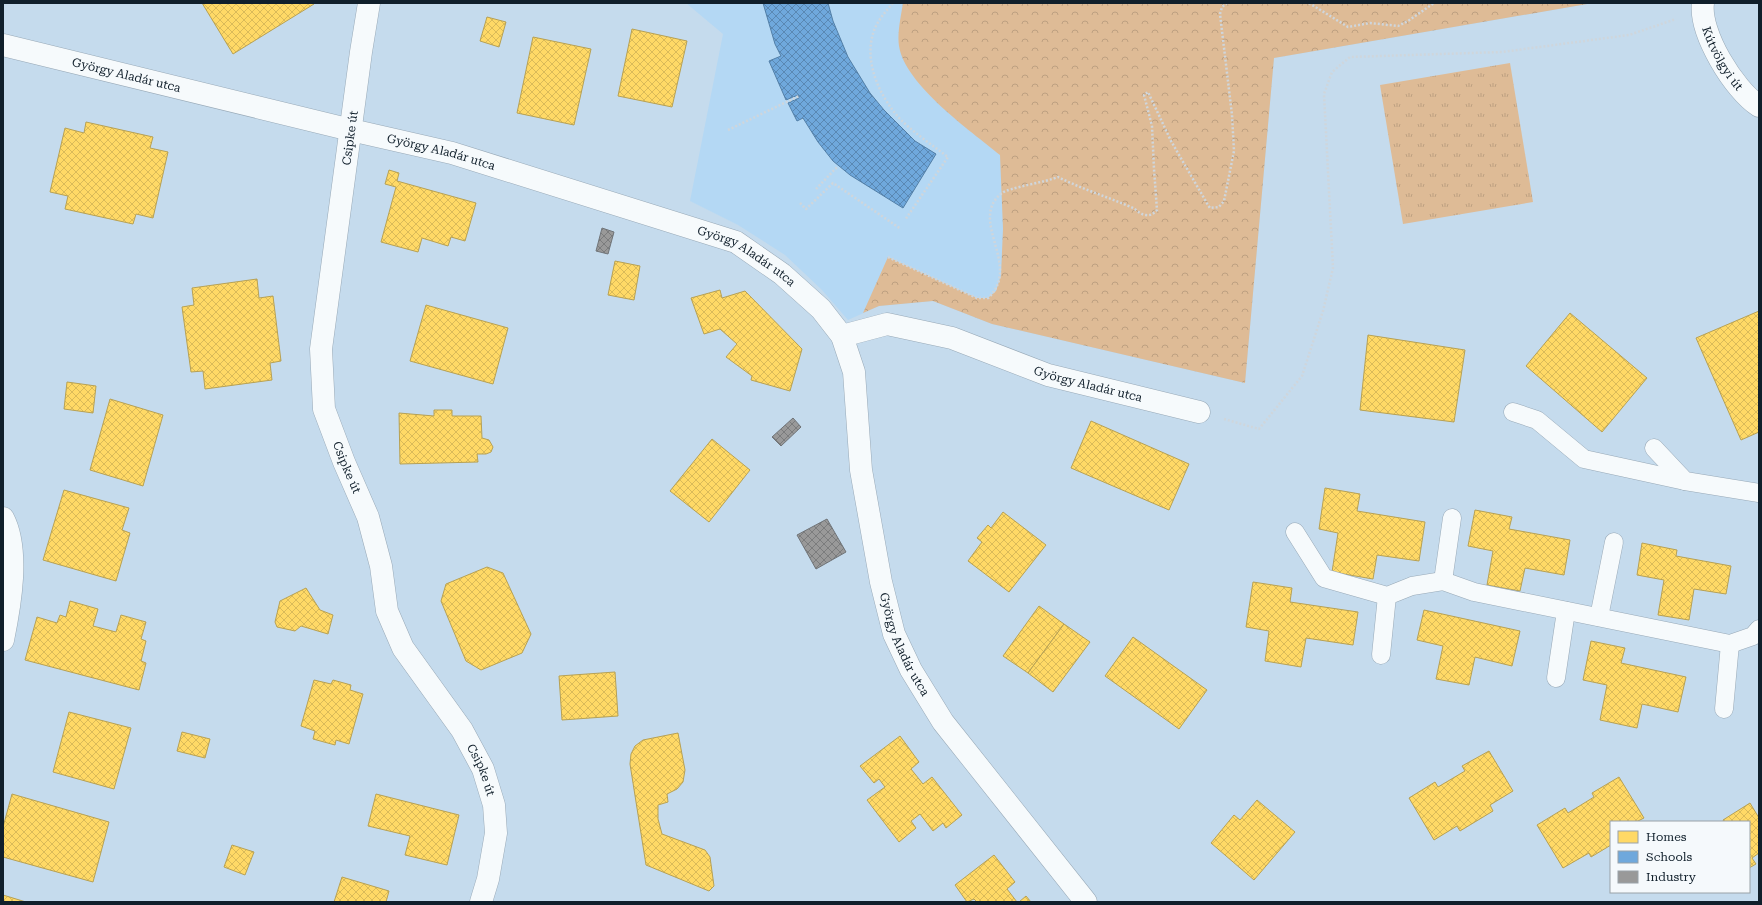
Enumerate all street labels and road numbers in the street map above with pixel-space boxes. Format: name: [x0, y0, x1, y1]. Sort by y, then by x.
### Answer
street label: Kútvölgyi út: [1699, 25, 1746, 94]
street label: György Aladár utca: [71, 55, 183, 95]
street label: Csipke út: [339, 109, 361, 166]
street label: György Aladár utca: [385, 131, 497, 173]
street label: György Aladár utca: [696, 223, 798, 290]
street label: György Aladár utca: [1032, 363, 1144, 405]
street label: Csipke út: [330, 439, 364, 496]
street label: György Aladár utca: [877, 591, 933, 699]
street label: Csipke út: [464, 742, 498, 798]

